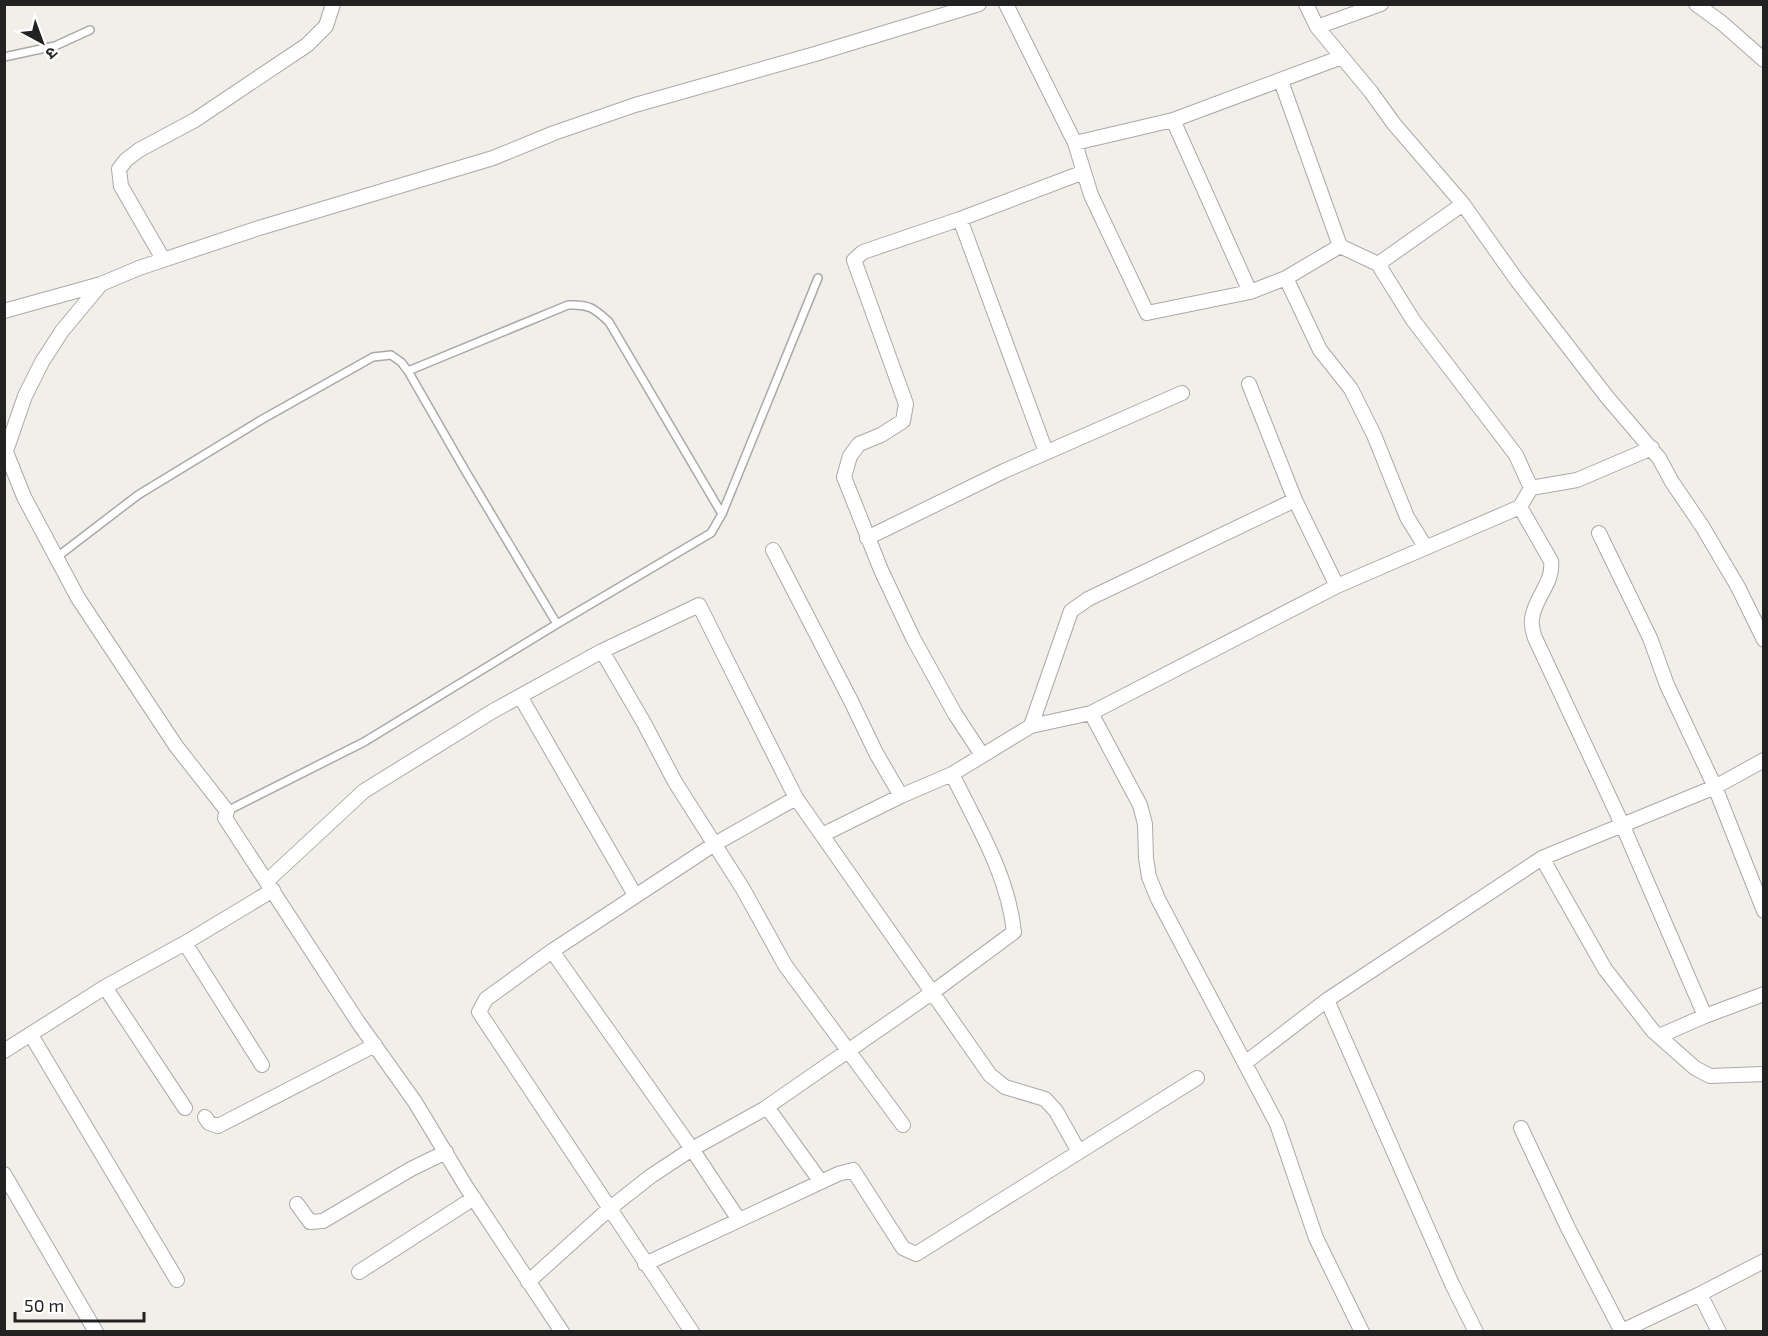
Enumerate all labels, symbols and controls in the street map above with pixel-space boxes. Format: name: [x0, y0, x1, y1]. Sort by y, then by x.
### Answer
north arrow: [12, 12, 72, 72]
text: उ: [42, 43, 62, 64]
scale bar: [15, 1285, 144, 1323]
text: 50 m: [24, 1294, 64, 1316]

